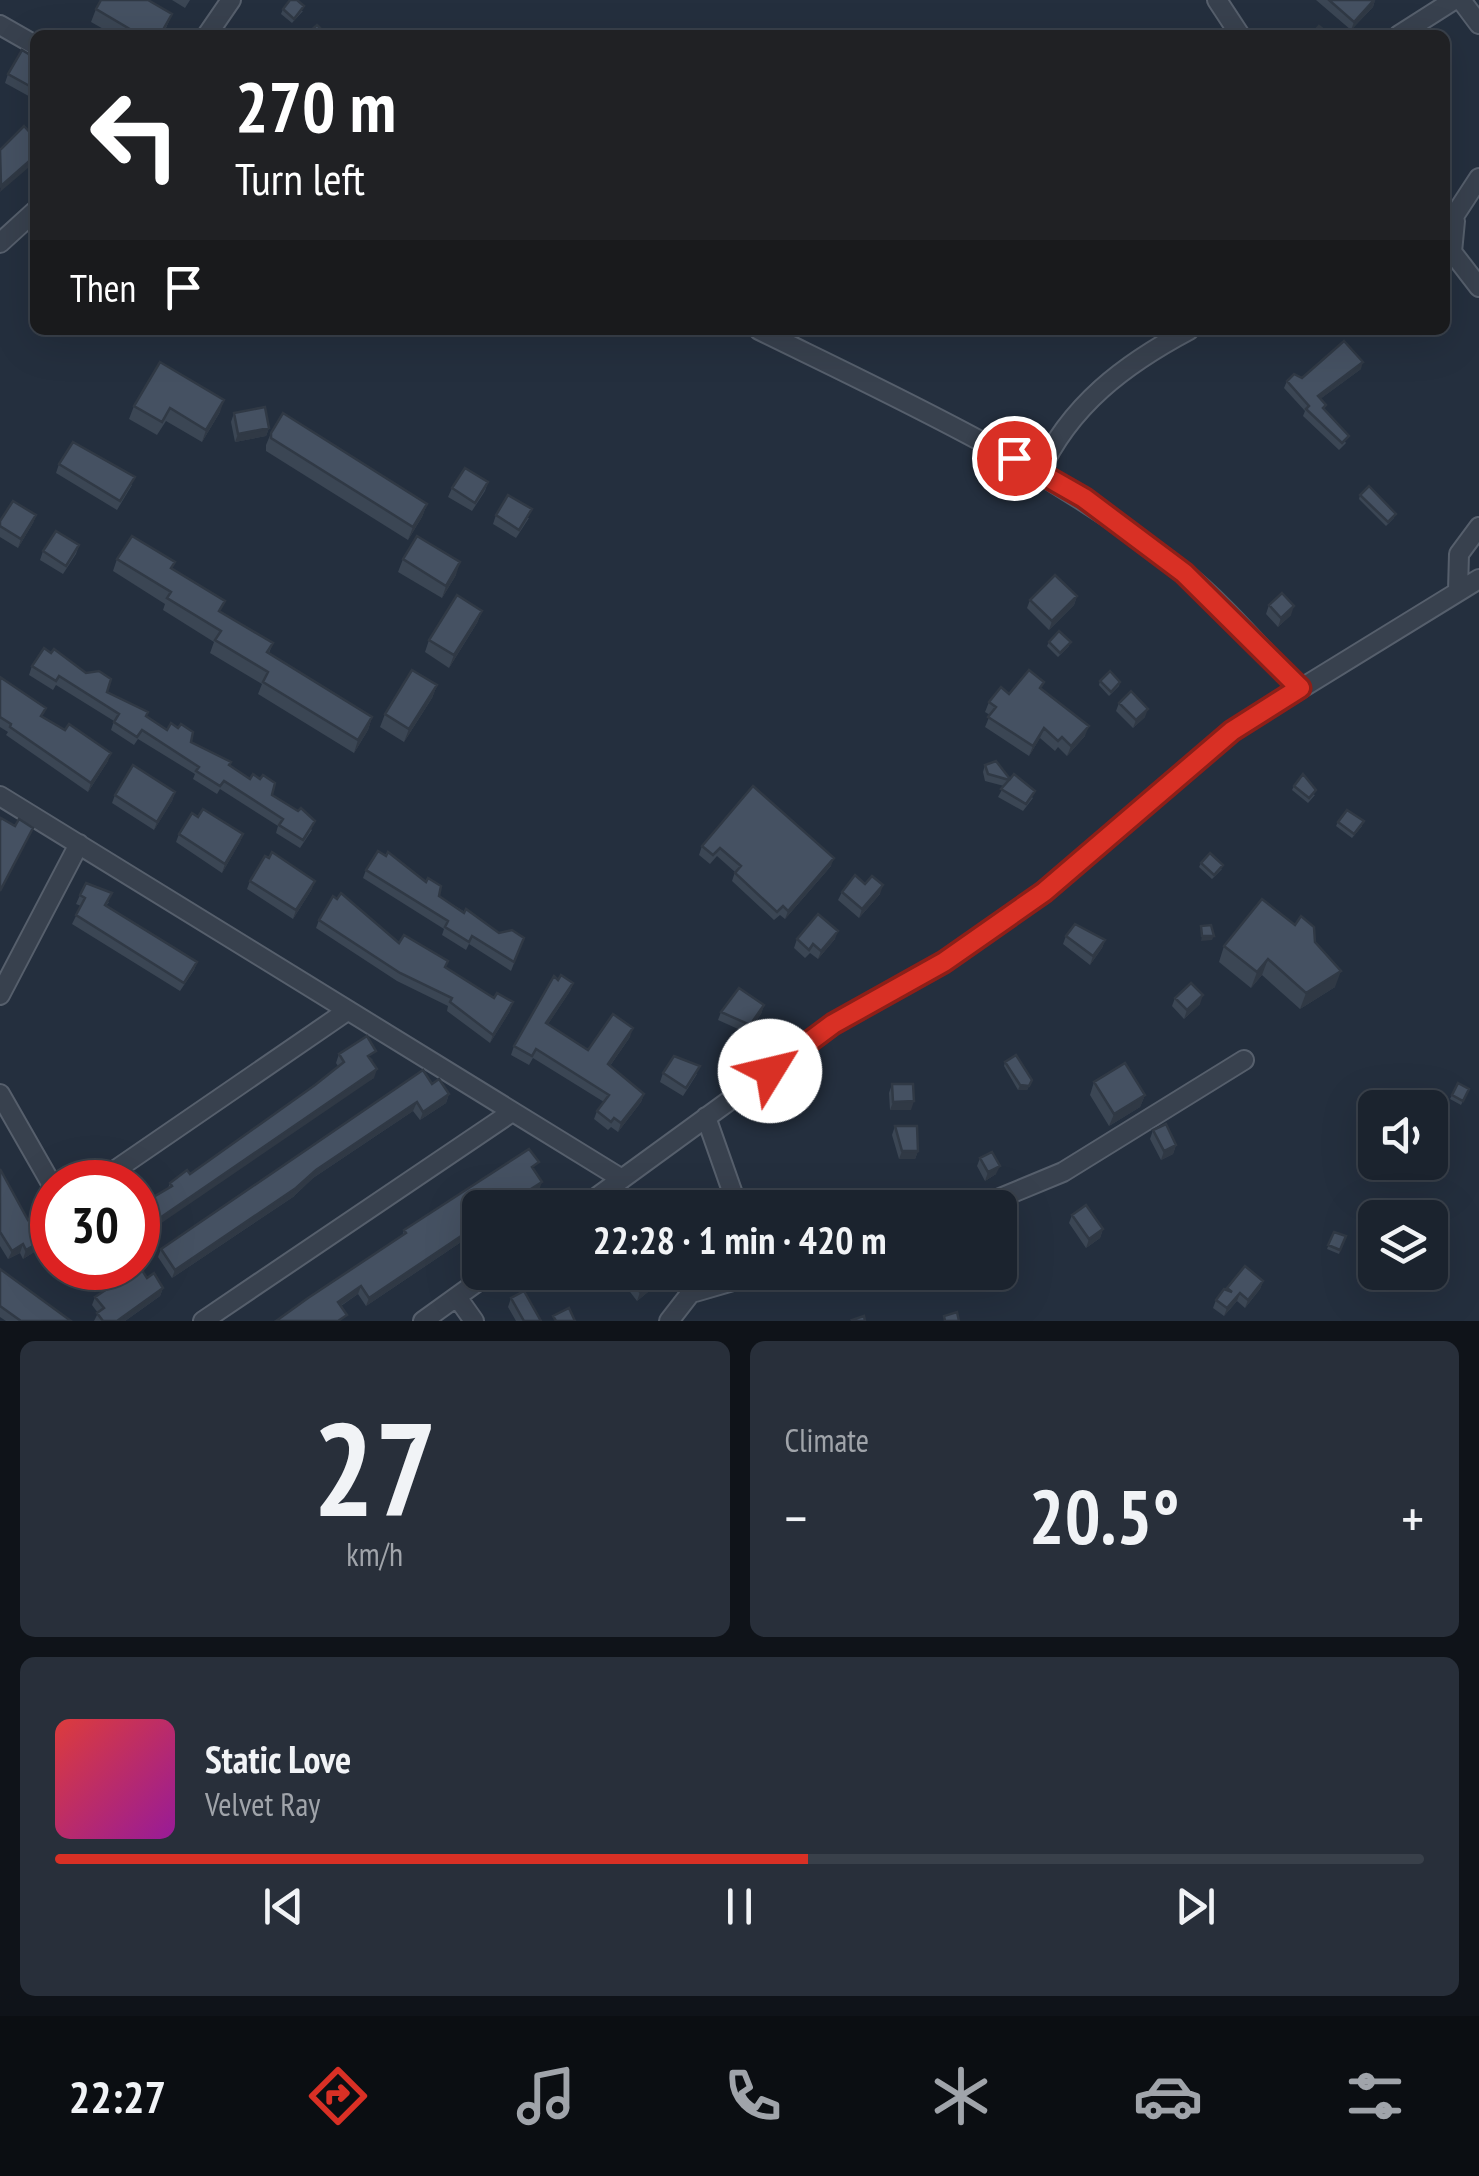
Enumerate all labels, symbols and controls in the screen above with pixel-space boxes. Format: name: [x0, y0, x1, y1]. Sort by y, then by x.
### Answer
text: 270 m: [235, 61, 396, 151]
icon: left: [70, 70, 200, 200]
text: Turn left: [235, 149, 365, 207]
icon: arrive: [156, 260, 211, 315]
text: Then: [70, 263, 136, 312]
pin: [972, 416, 1057, 501]
icon: arrive: [987, 431, 1042, 486]
position arrow: [718, 1019, 822, 1123]
map controls: [1358, 1090, 1448, 1290]
button: sound: [1358, 1090, 1448, 1180]
speed limit sign: 30: [30, 1160, 160, 1290]
button: layers: [1358, 1200, 1448, 1290]
text: 22:28 · 1 min · 420 m: [593, 1215, 886, 1264]
text: 27: [313, 1384, 437, 1552]
text: Climate: [785, 1419, 869, 1461]
text: 20.5°: [1029, 1468, 1180, 1565]
text: −: [785, 1482, 807, 1553]
text: +: [1401, 1482, 1424, 1553]
text: km/h: [346, 1533, 403, 1575]
text: Static Love: [205, 1734, 351, 1783]
text: Velvet Ray: [205, 1783, 320, 1825]
icon: previous: [256, 1879, 311, 1934]
icon: pause: [712, 1879, 767, 1934]
icon: next: [1168, 1879, 1223, 1934]
icon: directions: [303, 2061, 373, 2131]
icon: music: [511, 2061, 581, 2131]
icon: phone: [718, 2061, 788, 2131]
icon: climate: [926, 2061, 996, 2131]
icon: car: [1133, 2061, 1203, 2131]
icon: filters: [1340, 2061, 1410, 2131]
text: 22:27: [69, 2067, 166, 2125]

